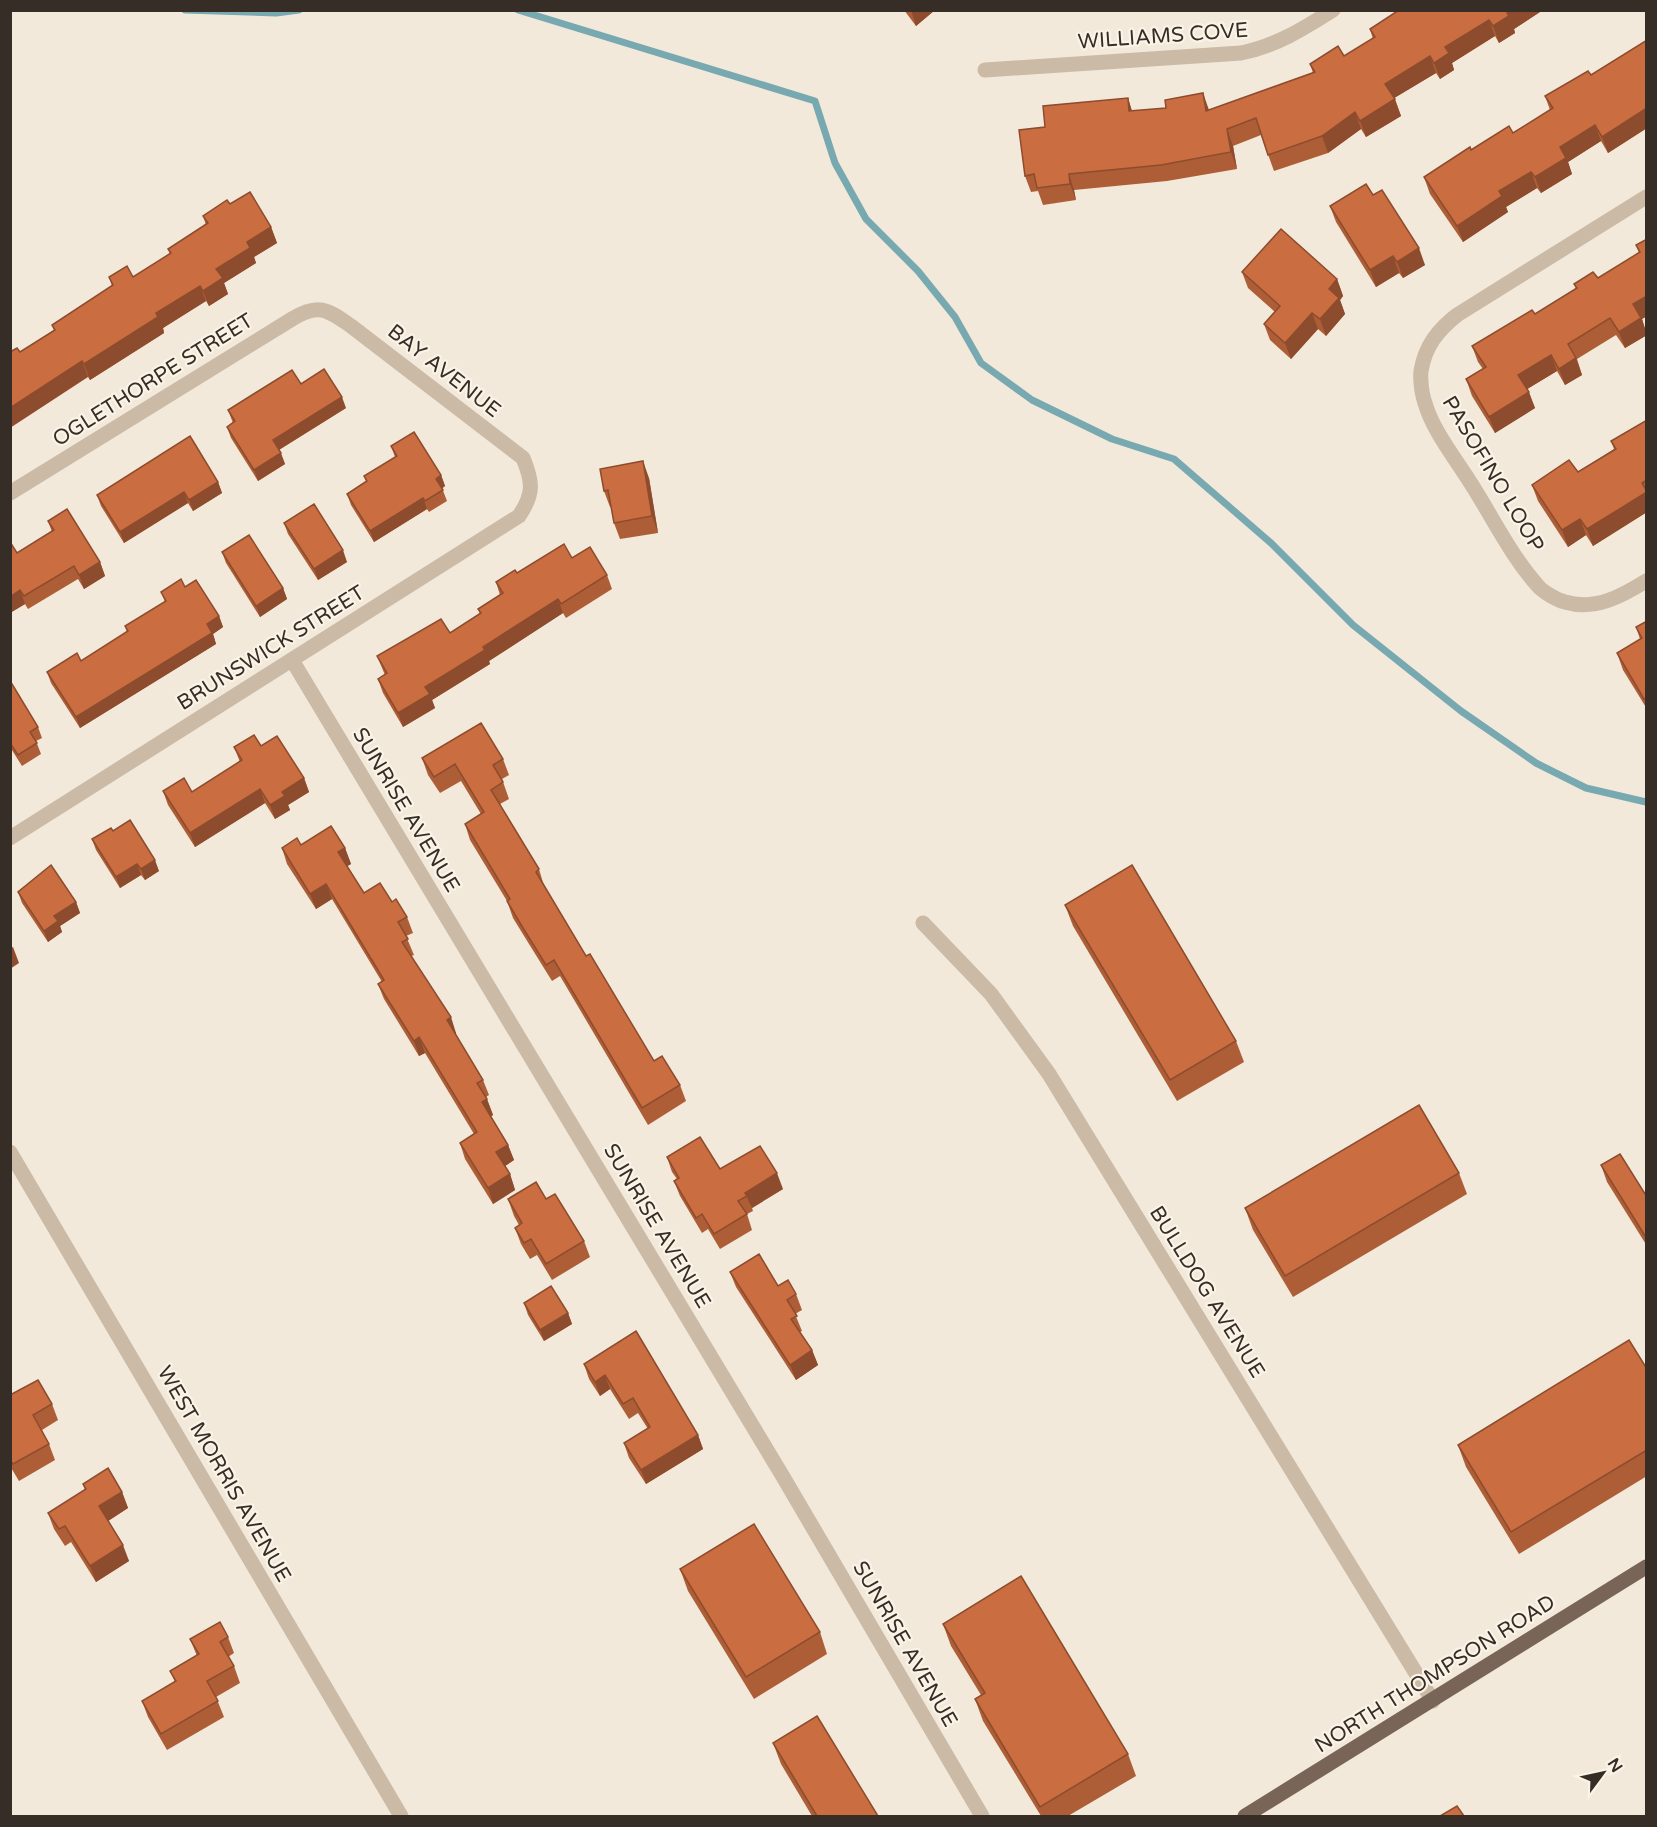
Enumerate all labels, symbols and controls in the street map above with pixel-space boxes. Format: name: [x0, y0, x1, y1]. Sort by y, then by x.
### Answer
street label: WILLIAMS COVE: [1077, 18, 1249, 54]
street label: OGLETHORPE STREET: [48, 308, 258, 452]
street label: BAY AVENUE: [382, 319, 506, 423]
street label: PASOFINO LOOP: [1437, 392, 1549, 556]
street label: BRUNSWICK STREET: [173, 580, 369, 716]
street label: SUNRISE AVENUE: [347, 723, 465, 897]
street label: SUNRISE AVENUE: [598, 1139, 716, 1313]
street label: BULLDOG AVENUE: [1144, 1202, 1270, 1382]
street label: WEST MORRIS AVENUE: [152, 1361, 296, 1587]
street label: SUNRISE AVENUE: [847, 1557, 963, 1731]
street label: NORTH THOMPSON ROAD: [1310, 1590, 1560, 1758]
north arrow: [1573, 1743, 1633, 1803]
text: N: [1603, 1755, 1627, 1776]

